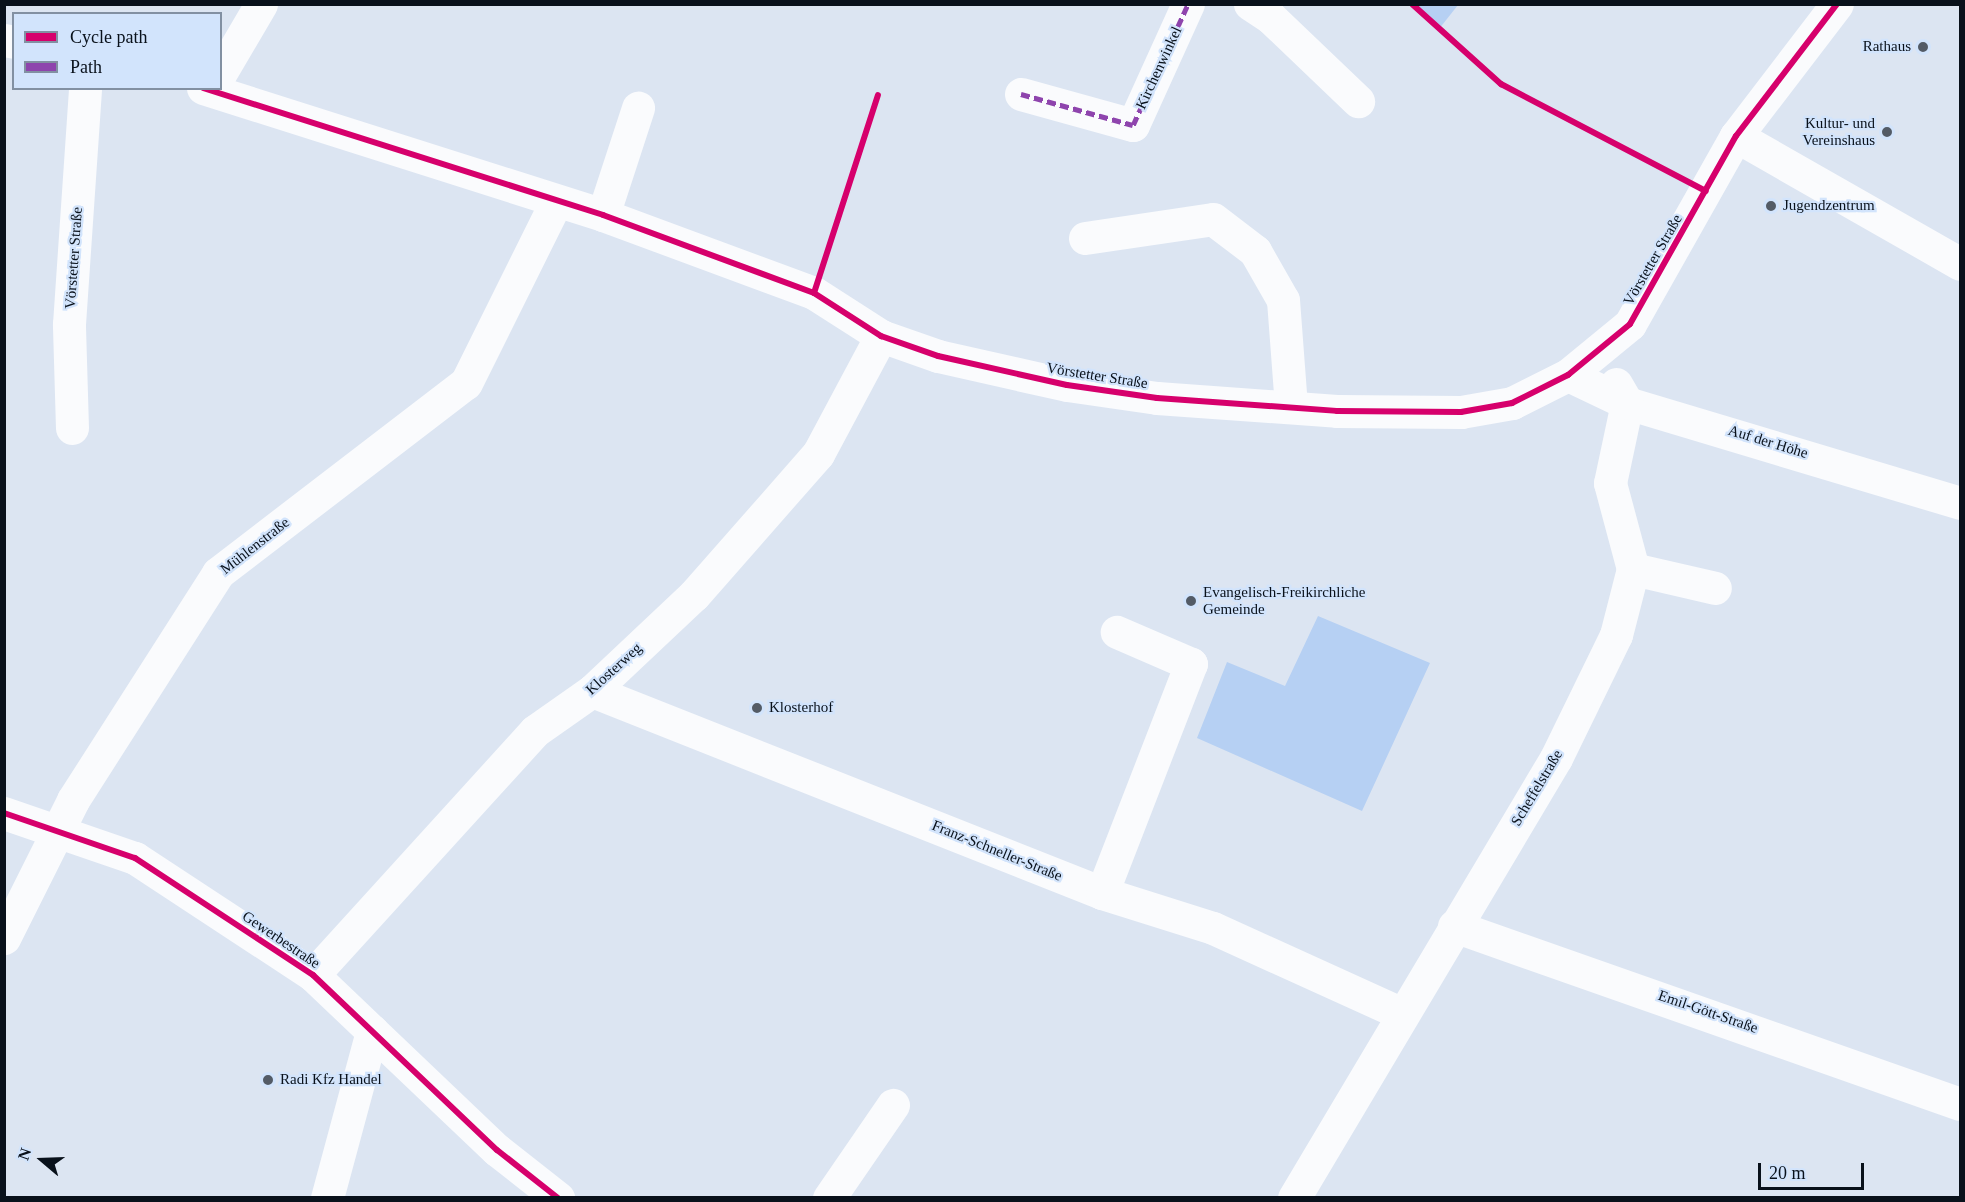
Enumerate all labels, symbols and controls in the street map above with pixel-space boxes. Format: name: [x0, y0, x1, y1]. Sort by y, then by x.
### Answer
legend: [12, 12, 222, 90]
street label: Kirchenwinkel: [1132, 24, 1186, 112]
text: Cycle path: [70, 27, 147, 47]
place label: Rathaus: [1863, 38, 1911, 56]
marker: Rathaus: [1916, 40, 1930, 54]
text: Path: [70, 57, 102, 77]
place label: Kultur- und Vereinshaus: [1803, 114, 1875, 149]
marker: Kultur- und Vereinshaus: [1880, 125, 1894, 139]
place label: Jugendzentrum: [1783, 197, 1875, 215]
marker: Jugendzentrum: [1764, 199, 1778, 213]
street label: Vörstetter Straße: [61, 206, 87, 310]
street label: Vörstetter Straße: [1620, 211, 1686, 309]
street label: Vörstetter Straße: [1045, 359, 1149, 393]
street label: Auf der Höhe: [1726, 421, 1810, 463]
street label: Mühlenstraße: [217, 514, 293, 578]
place label: Evangelisch-Freikirchliche Gemeinde: [1203, 583, 1365, 618]
marker: Evangelisch-Freikirchliche Gemeinde: [1184, 594, 1198, 608]
street label: Klosterweg: [582, 639, 646, 699]
place label: Klosterhof: [769, 699, 833, 717]
marker: Klosterhof: [750, 701, 764, 715]
street label: Scheffelstraße: [1507, 747, 1567, 829]
street label: Franz-Schneller-Straße: [929, 817, 1065, 885]
street label: Gewerbestraße: [239, 907, 323, 973]
street label: Emil-Gött-Straße: [1656, 987, 1760, 1037]
place label: Radi Kfz Handel: [280, 1071, 382, 1089]
marker: Radi Kfz Handel: [261, 1073, 275, 1087]
north arrow: [12, 1130, 72, 1190]
text: N: [15, 1146, 34, 1162]
scale bar: [1761, 1151, 1868, 1189]
text: 20 m: [1769, 1163, 1806, 1183]

